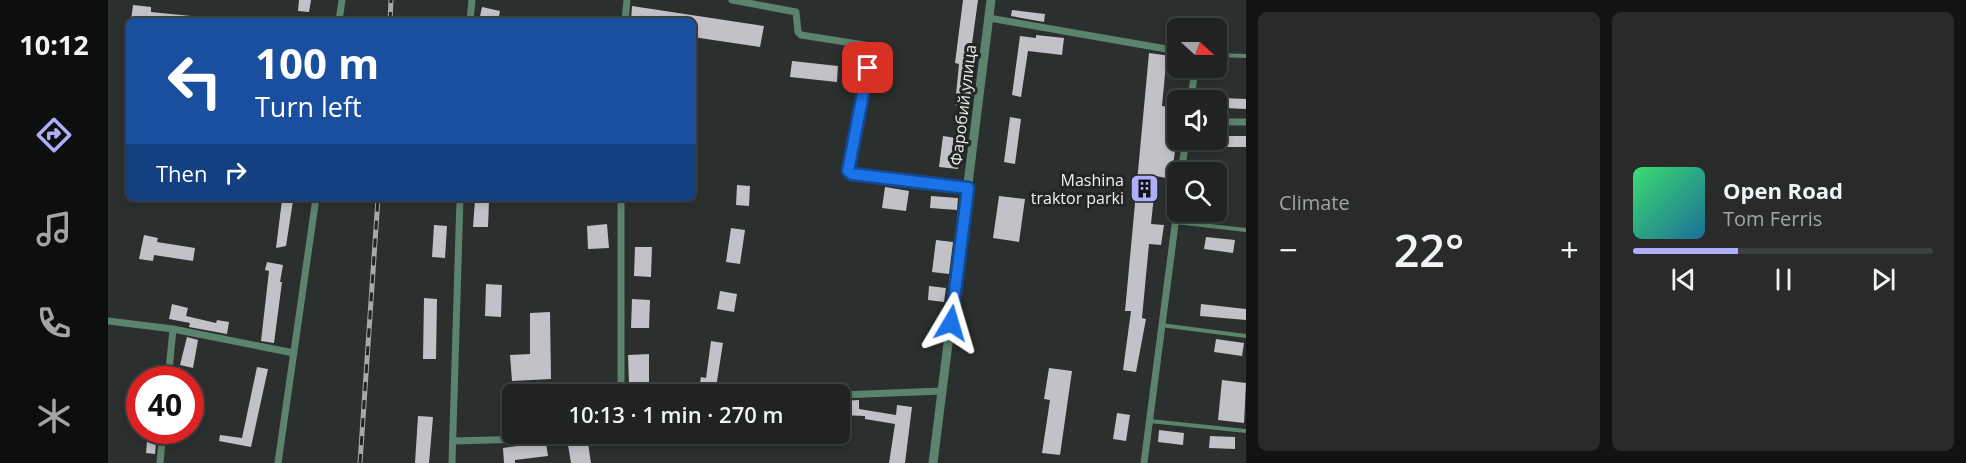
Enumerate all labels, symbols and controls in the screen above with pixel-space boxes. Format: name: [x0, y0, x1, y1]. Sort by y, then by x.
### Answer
north arrow: [1167, 18, 1227, 78]
map controls: [1167, 18, 1227, 222]
text: 10:12: [19, 26, 89, 63]
text: 100 m: [255, 34, 379, 91]
icon: left: [156, 42, 234, 120]
pin: [842, 42, 893, 93]
street label: Фаробий улица: [945, 43, 981, 167]
icon: arrive: [851, 51, 884, 84]
text: Turn left: [255, 88, 362, 125]
button: sound: [1167, 90, 1227, 150]
icon: directions: [33, 114, 75, 156]
icon: right: [219, 156, 252, 189]
text: Then: [156, 158, 207, 188]
button: search: [1167, 162, 1227, 222]
place label: Mashina traktor parki: [1031, 169, 1124, 209]
building icon: Mashina traktor parki: [1129, 173, 1161, 205]
text: Open Road: [1723, 175, 1843, 205]
text: Climate: [1279, 189, 1350, 216]
text: Tom Ferris: [1723, 205, 1822, 232]
icon: music: [33, 208, 75, 250]
text: 22°: [1394, 219, 1464, 280]
text: −: [1279, 227, 1298, 272]
text: +: [1560, 227, 1579, 272]
icon: previous: [1667, 263, 1700, 296]
icon: pause: [1767, 263, 1800, 296]
icon: next: [1867, 263, 1900, 296]
position arrow: [919, 291, 983, 355]
icon: phone: [33, 302, 75, 344]
speed limit sign: 40: [126, 366, 204, 444]
icon: climate: [33, 395, 75, 437]
text: 10:13 · 1 min · 270 m: [568, 399, 784, 429]

